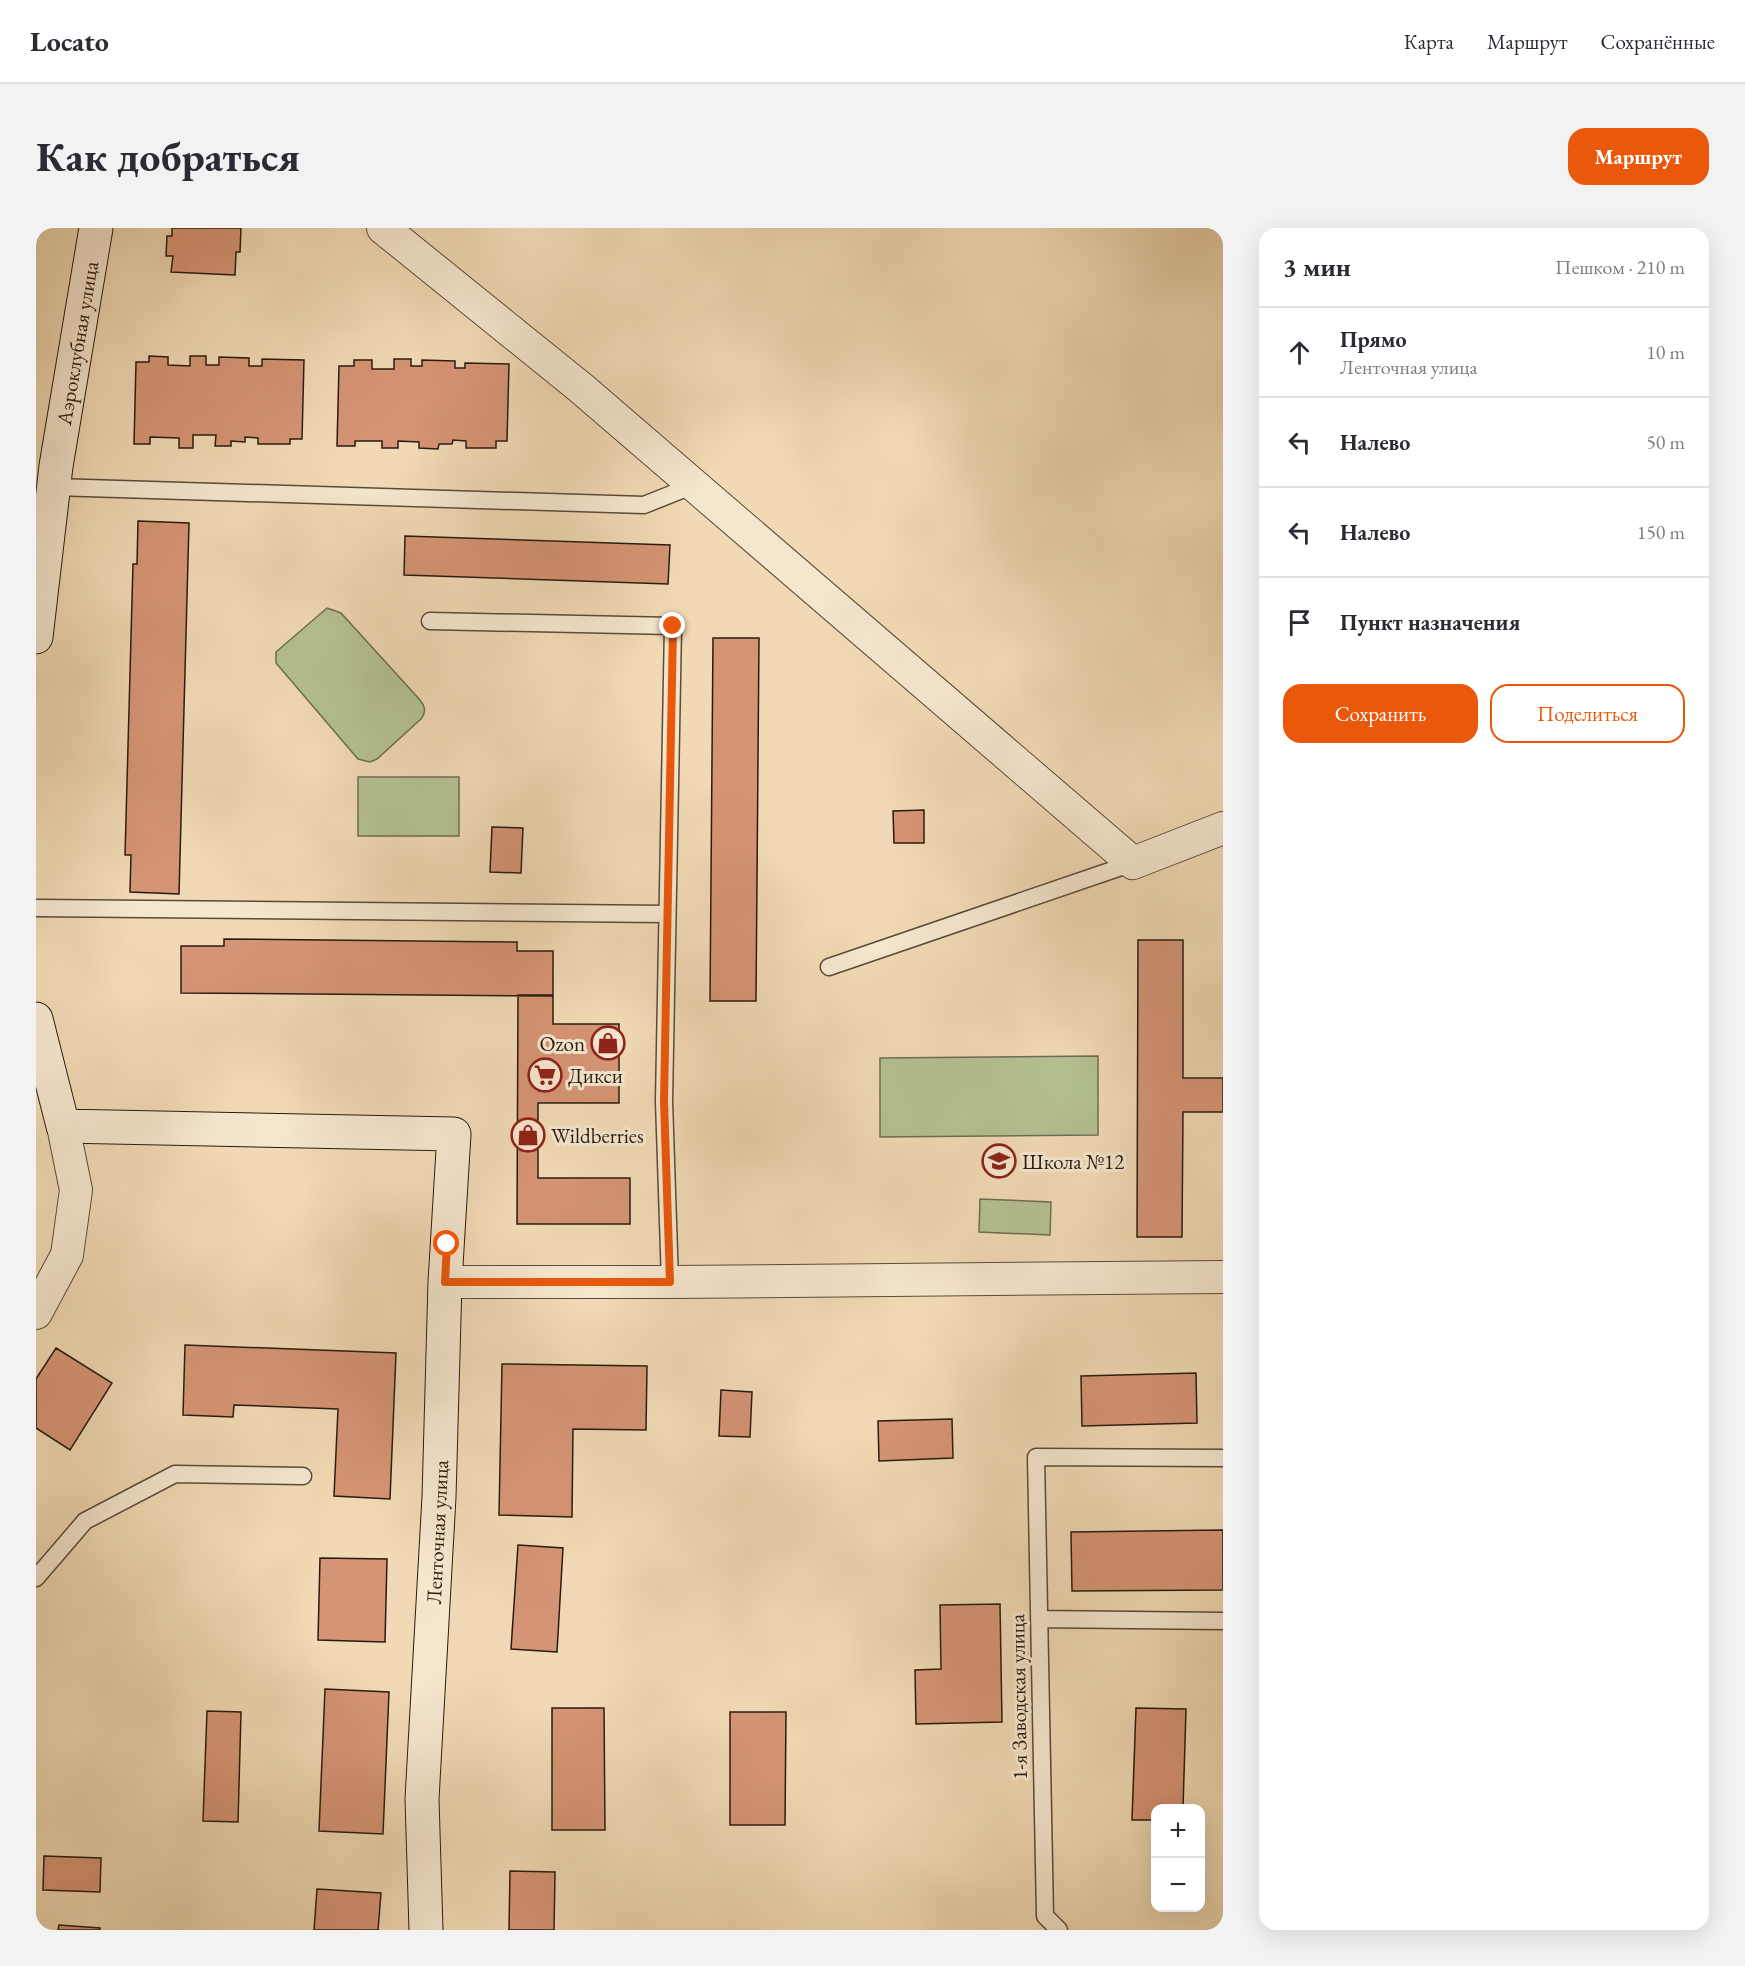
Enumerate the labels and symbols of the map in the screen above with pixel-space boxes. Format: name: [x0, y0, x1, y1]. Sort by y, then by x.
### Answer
street label: Аэроклубная улица: [49, 258, 104, 428]
route end: [659, 612, 685, 638]
shop icon: Ozon: [590, 1025, 626, 1061]
place label: Ozon: [540, 1030, 585, 1057]
supermarket icon: Дикси: [527, 1057, 563, 1093]
place label: Дикси: [568, 1062, 623, 1089]
shop icon: Wildberries: [510, 1117, 546, 1153]
place label: Wildberries: [551, 1122, 644, 1149]
school or university icon: Школа №12: [981, 1143, 1017, 1179]
place label: Школа №12: [1022, 1148, 1124, 1175]
route start: [433, 1230, 459, 1256]
street label: Ленточная улица: [420, 1459, 454, 1605]
street label: 1-я Заводская улица: [1003, 1613, 1033, 1780]

